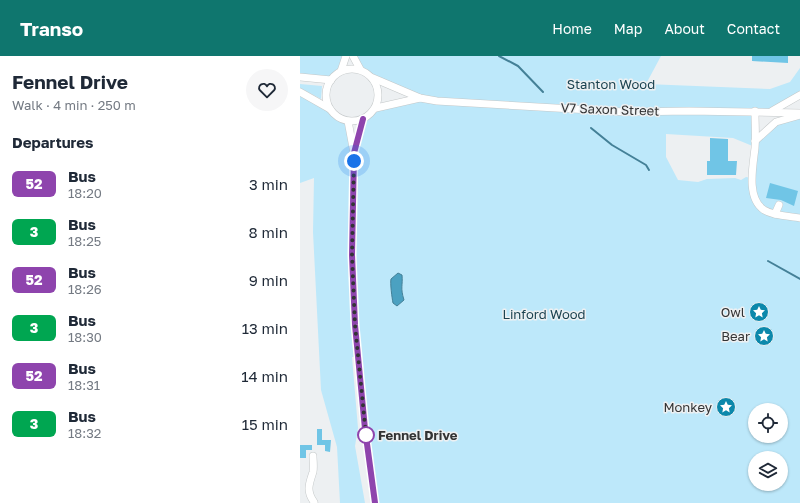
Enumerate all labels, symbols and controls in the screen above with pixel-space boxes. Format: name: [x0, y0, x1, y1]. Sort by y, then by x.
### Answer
text: Transo: [20, 17, 83, 40]
text: Home: [552, 20, 592, 37]
text: Map: [614, 20, 642, 37]
text: About: [664, 20, 705, 37]
text: Contact: [727, 20, 780, 37]
button: heart: [246, 69, 288, 111]
text: Fennel Drive: [12, 70, 128, 93]
park label: Stanton Wood: [567, 76, 655, 92]
text: Walk · 4 min · 250 m: [12, 97, 136, 113]
street label: V7 Saxon Street: [560, 99, 660, 119]
text: Departures: [12, 133, 93, 151]
your location: [344, 151, 364, 171]
text: Bus: [68, 167, 96, 185]
text: 52: [25, 175, 43, 192]
text: 3 min: [249, 175, 288, 193]
text: 18:20: [68, 185, 102, 201]
text: Bus: [68, 215, 96, 233]
text: 3: [30, 223, 38, 240]
text: 8 min: [249, 223, 288, 241]
text: 18:25: [68, 233, 101, 249]
text: Bus: [68, 263, 96, 281]
text: 52: [25, 271, 43, 288]
text: 9 min: [249, 271, 288, 289]
text: 18:26: [68, 281, 102, 297]
place icon: Owl: [748, 301, 770, 323]
place label: Owl: [721, 304, 745, 320]
park label: Linford Wood: [502, 306, 586, 322]
text: Bus: [68, 311, 96, 329]
text: 3: [30, 319, 38, 336]
text: 13 min: [242, 319, 288, 337]
place icon: Bear: [753, 325, 775, 347]
place label: Bear: [721, 328, 750, 344]
text: 18:30: [68, 329, 102, 345]
text: Bus: [68, 359, 96, 377]
text: 52: [25, 367, 43, 384]
text: 14 min: [241, 367, 288, 385]
text: 18:31: [68, 377, 100, 393]
place icon: Monkey: [715, 396, 737, 418]
place label: Monkey: [663, 399, 713, 415]
map controls: [748, 403, 788, 491]
button: locate: [748, 403, 788, 443]
text: Bus: [68, 407, 96, 425]
text: 3: [30, 415, 38, 432]
text: 15 min: [242, 415, 288, 433]
text: 18:32: [68, 425, 101, 441]
marker: Fennel Drive: [357, 426, 375, 444]
place label: Fennel Drive: [378, 427, 458, 443]
button: layers: [748, 451, 788, 491]

